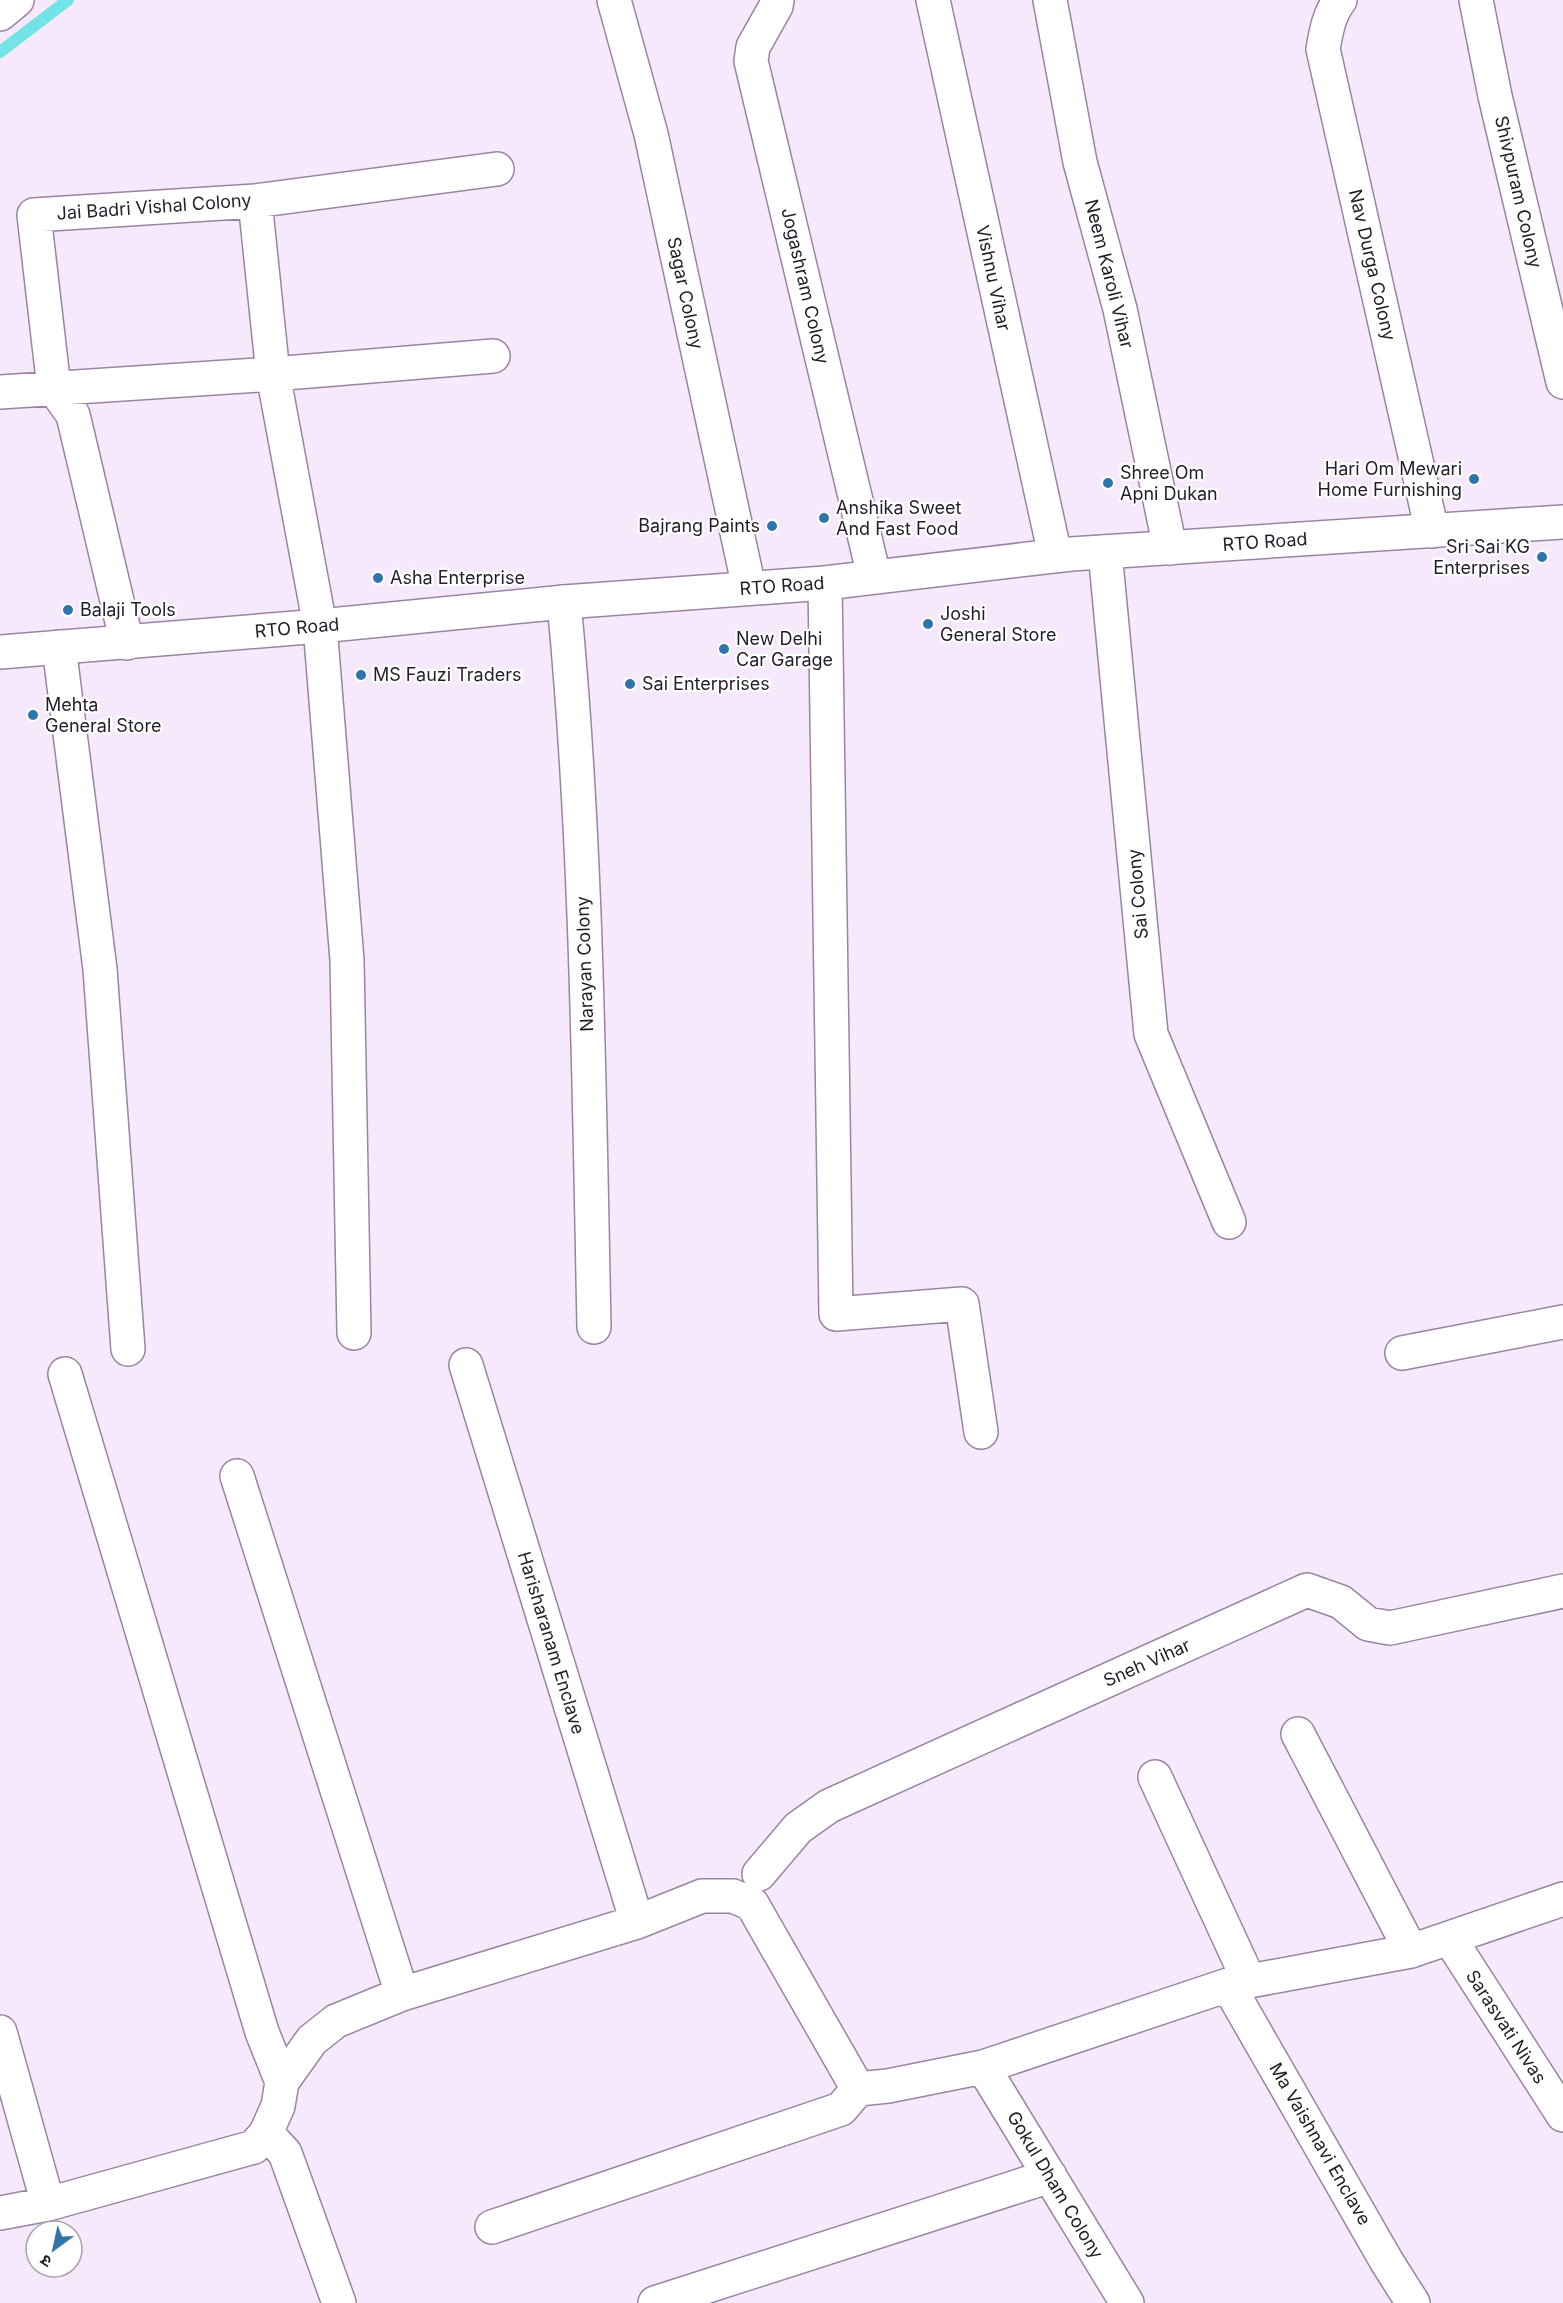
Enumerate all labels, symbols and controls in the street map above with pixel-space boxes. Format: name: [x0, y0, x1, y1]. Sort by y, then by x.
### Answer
street label: Shivpuram Colony: [1491, 114, 1546, 270]
street label: Nav Durga Colony: [1345, 187, 1400, 343]
street label: Jai Badri Vishal Colony: [56, 189, 252, 224]
street label: Neem Karoli Vihar: [1081, 197, 1138, 351]
street label: Jogashram Colony: [777, 206, 834, 366]
street label: Vishnu Vihar: [972, 223, 1015, 333]
street label: Sagar Colony: [663, 235, 708, 351]
place label: Hari Om Mewari Home Furnishing: [1318, 458, 1462, 500]
place label: Shree Om Apni Dukan: [1120, 462, 1218, 504]
marker: Hari Om Mewari Home Furnishing: [1467, 472, 1481, 486]
marker: Shree Om Apni Dukan: [1101, 476, 1115, 490]
place label: Anshika Sweet And Fast Food: [836, 497, 962, 539]
marker: Anshika Sweet And Fast Food: [817, 511, 831, 525]
place label: Bajrang Paints: [638, 515, 760, 536]
marker: Bajrang Paints: [765, 519, 779, 533]
street label: RTO Road: [1222, 528, 1308, 555]
place label: Sri Sai KG Enterprises: [1433, 536, 1530, 578]
marker: Sri Sai KG Enterprises: [1535, 550, 1549, 564]
place label: Asha Enterprise: [390, 567, 525, 588]
marker: Asha Enterprise: [371, 571, 385, 585]
street label: RTO Road: [739, 572, 825, 599]
place label: Balaji Tools: [80, 599, 176, 620]
marker: Balaji Tools: [61, 603, 75, 617]
place label: Joshi General Store: [940, 603, 1056, 645]
street label: RTO Road: [254, 613, 340, 642]
marker: Joshi General Store: [921, 617, 935, 631]
place label: New Delhi Car Garage: [736, 628, 833, 670]
marker: New Delhi Car Garage: [717, 642, 731, 656]
place label: MS Fauzi Traders: [373, 664, 521, 685]
marker: MS Fauzi Traders: [354, 668, 368, 682]
place label: Sai Enterprises: [642, 673, 770, 694]
marker: Sai Enterprises: [623, 677, 637, 691]
place label: Mehta General Store: [45, 694, 161, 736]
marker: Mehta General Store: [26, 708, 40, 722]
street label: Sai Colony: [1123, 848, 1152, 940]
street label: Narayan Colony: [572, 896, 597, 1032]
street label: Harisharanam Enclave: [514, 1549, 589, 1737]
street label: Sneh Vihar: [1100, 1634, 1194, 1691]
street label: Sarasvati Nivas: [1462, 1966, 1551, 2087]
street label: Ma Vaishnavi Enclave: [1265, 2059, 1375, 2229]
street label: Gokul Dham Colony: [1003, 2107, 1108, 2262]
north arrow: [24, 2219, 84, 2279]
text: उ: [36, 2250, 55, 2273]

